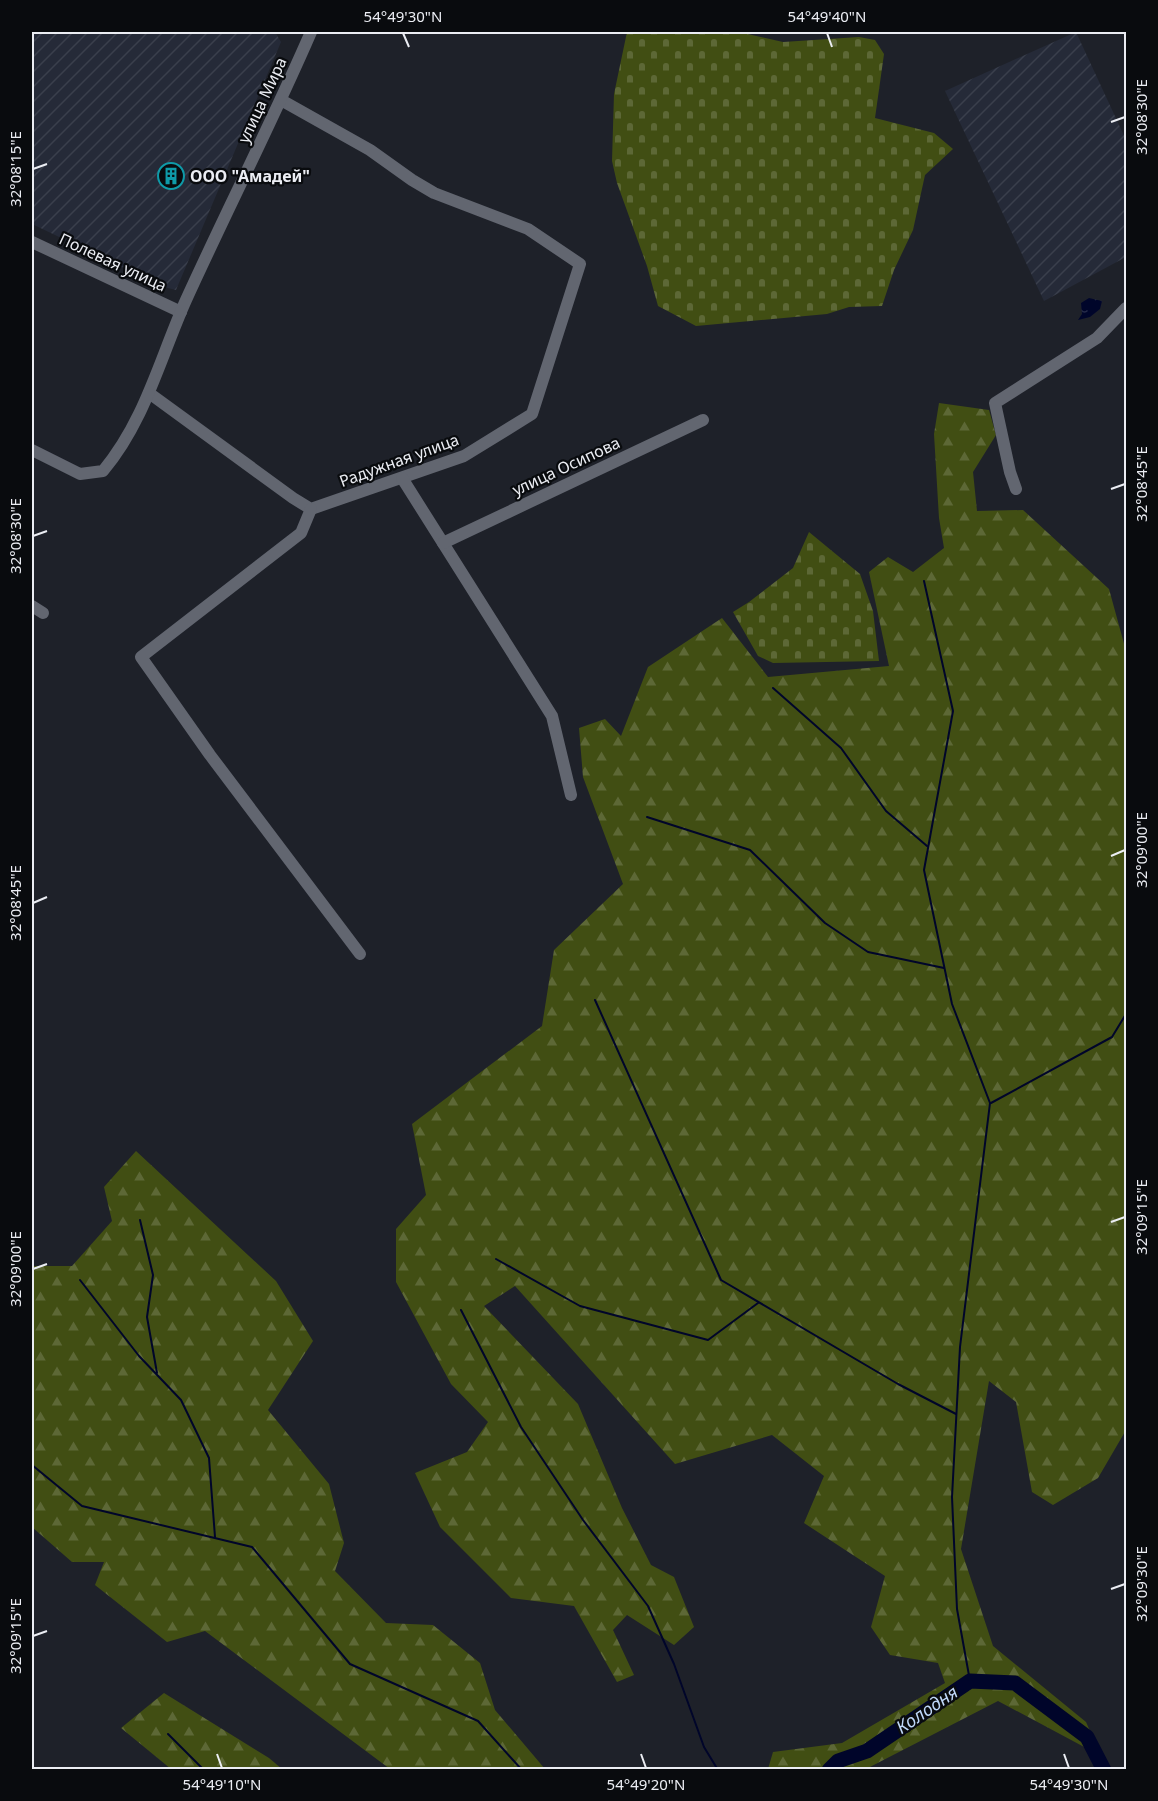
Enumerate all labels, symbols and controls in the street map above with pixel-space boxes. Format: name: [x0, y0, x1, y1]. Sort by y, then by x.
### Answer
text: 54°49'30"N: [364, 6, 442, 26]
text: 54°49'40"N: [788, 6, 866, 26]
street label: улица Мира: [232, 53, 292, 147]
text: 32°08'30"E: [1131, 79, 1151, 155]
text: 32°08'15"E: [5, 131, 25, 207]
building icon: ООО "Амадей": [156, 161, 186, 191]
place label: ООО "Амадей": [190, 165, 310, 187]
street label: Полевая улица: [56, 227, 170, 297]
street label: Радужная улица: [336, 428, 462, 492]
street label: улица Осипова: [508, 431, 624, 501]
text: 32°08'45"E: [1131, 446, 1151, 522]
text: 32°08'30"E: [5, 498, 25, 574]
text: 32°09'00"E: [1131, 812, 1151, 888]
text: 32°08'45"E: [5, 865, 25, 941]
text: 32°09'15"E: [1131, 1179, 1151, 1255]
text: 32°09'00"E: [5, 1231, 25, 1307]
text: 32°09'30"E: [1131, 1546, 1151, 1622]
text: 32°09'15"E: [5, 1598, 25, 1674]
water label: Колодня: [891, 1680, 962, 1739]
text: 54°49'10"N: [183, 1774, 261, 1794]
text: 54°49'20"N: [607, 1774, 685, 1794]
text: 54°49'30"N: [1030, 1774, 1108, 1794]

